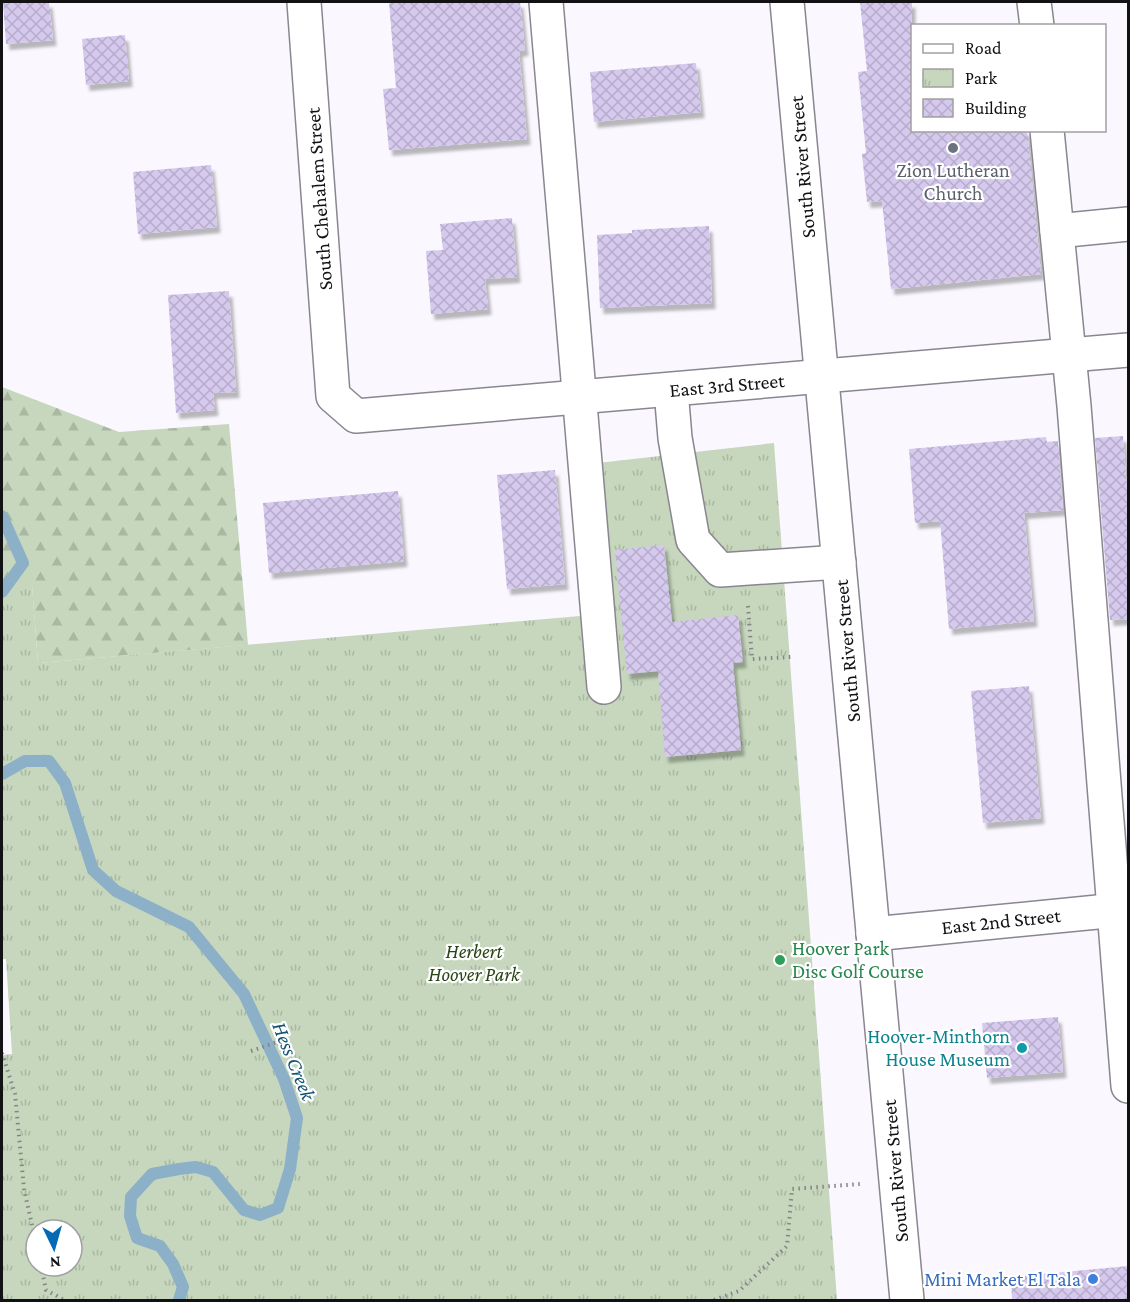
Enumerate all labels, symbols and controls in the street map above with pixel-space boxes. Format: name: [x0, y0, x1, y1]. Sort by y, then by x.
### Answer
legend: [911, 24, 1106, 132]
text: Road: [965, 38, 1002, 58]
text: Park: [965, 68, 997, 88]
street label: South River Street: [785, 95, 819, 239]
text: Building: [965, 98, 1027, 118]
street label: South Chehalem Street: [302, 107, 336, 291]
marker: Zion Lutheran Church: [946, 141, 960, 155]
place label: Zion Lutheran Church: [896, 159, 1010, 204]
street label: East 3rd Street: [668, 369, 786, 401]
street label: South River Street: [830, 579, 864, 723]
street label: East 2nd Street: [940, 904, 1062, 938]
place label: Hoover Park Disc Golf Course: [792, 937, 924, 982]
park label: Herbert Hoover Park: [428, 940, 521, 985]
marker: Hoover Park Disc Golf Course: [773, 953, 787, 967]
water label: Hess Creek: [267, 1018, 321, 1105]
place label: Hoover-Minthorn House Museum: [867, 1025, 1010, 1070]
marker: Hoover-Minthorn House Museum: [1015, 1041, 1029, 1055]
street label: South River Street: [878, 1099, 912, 1243]
north arrow: [24, 1218, 84, 1278]
text: N: [49, 1254, 61, 1271]
place label: Mini Market El Tala: [924, 1268, 1081, 1290]
marker: Mini Market El Tala: [1086, 1272, 1100, 1286]

